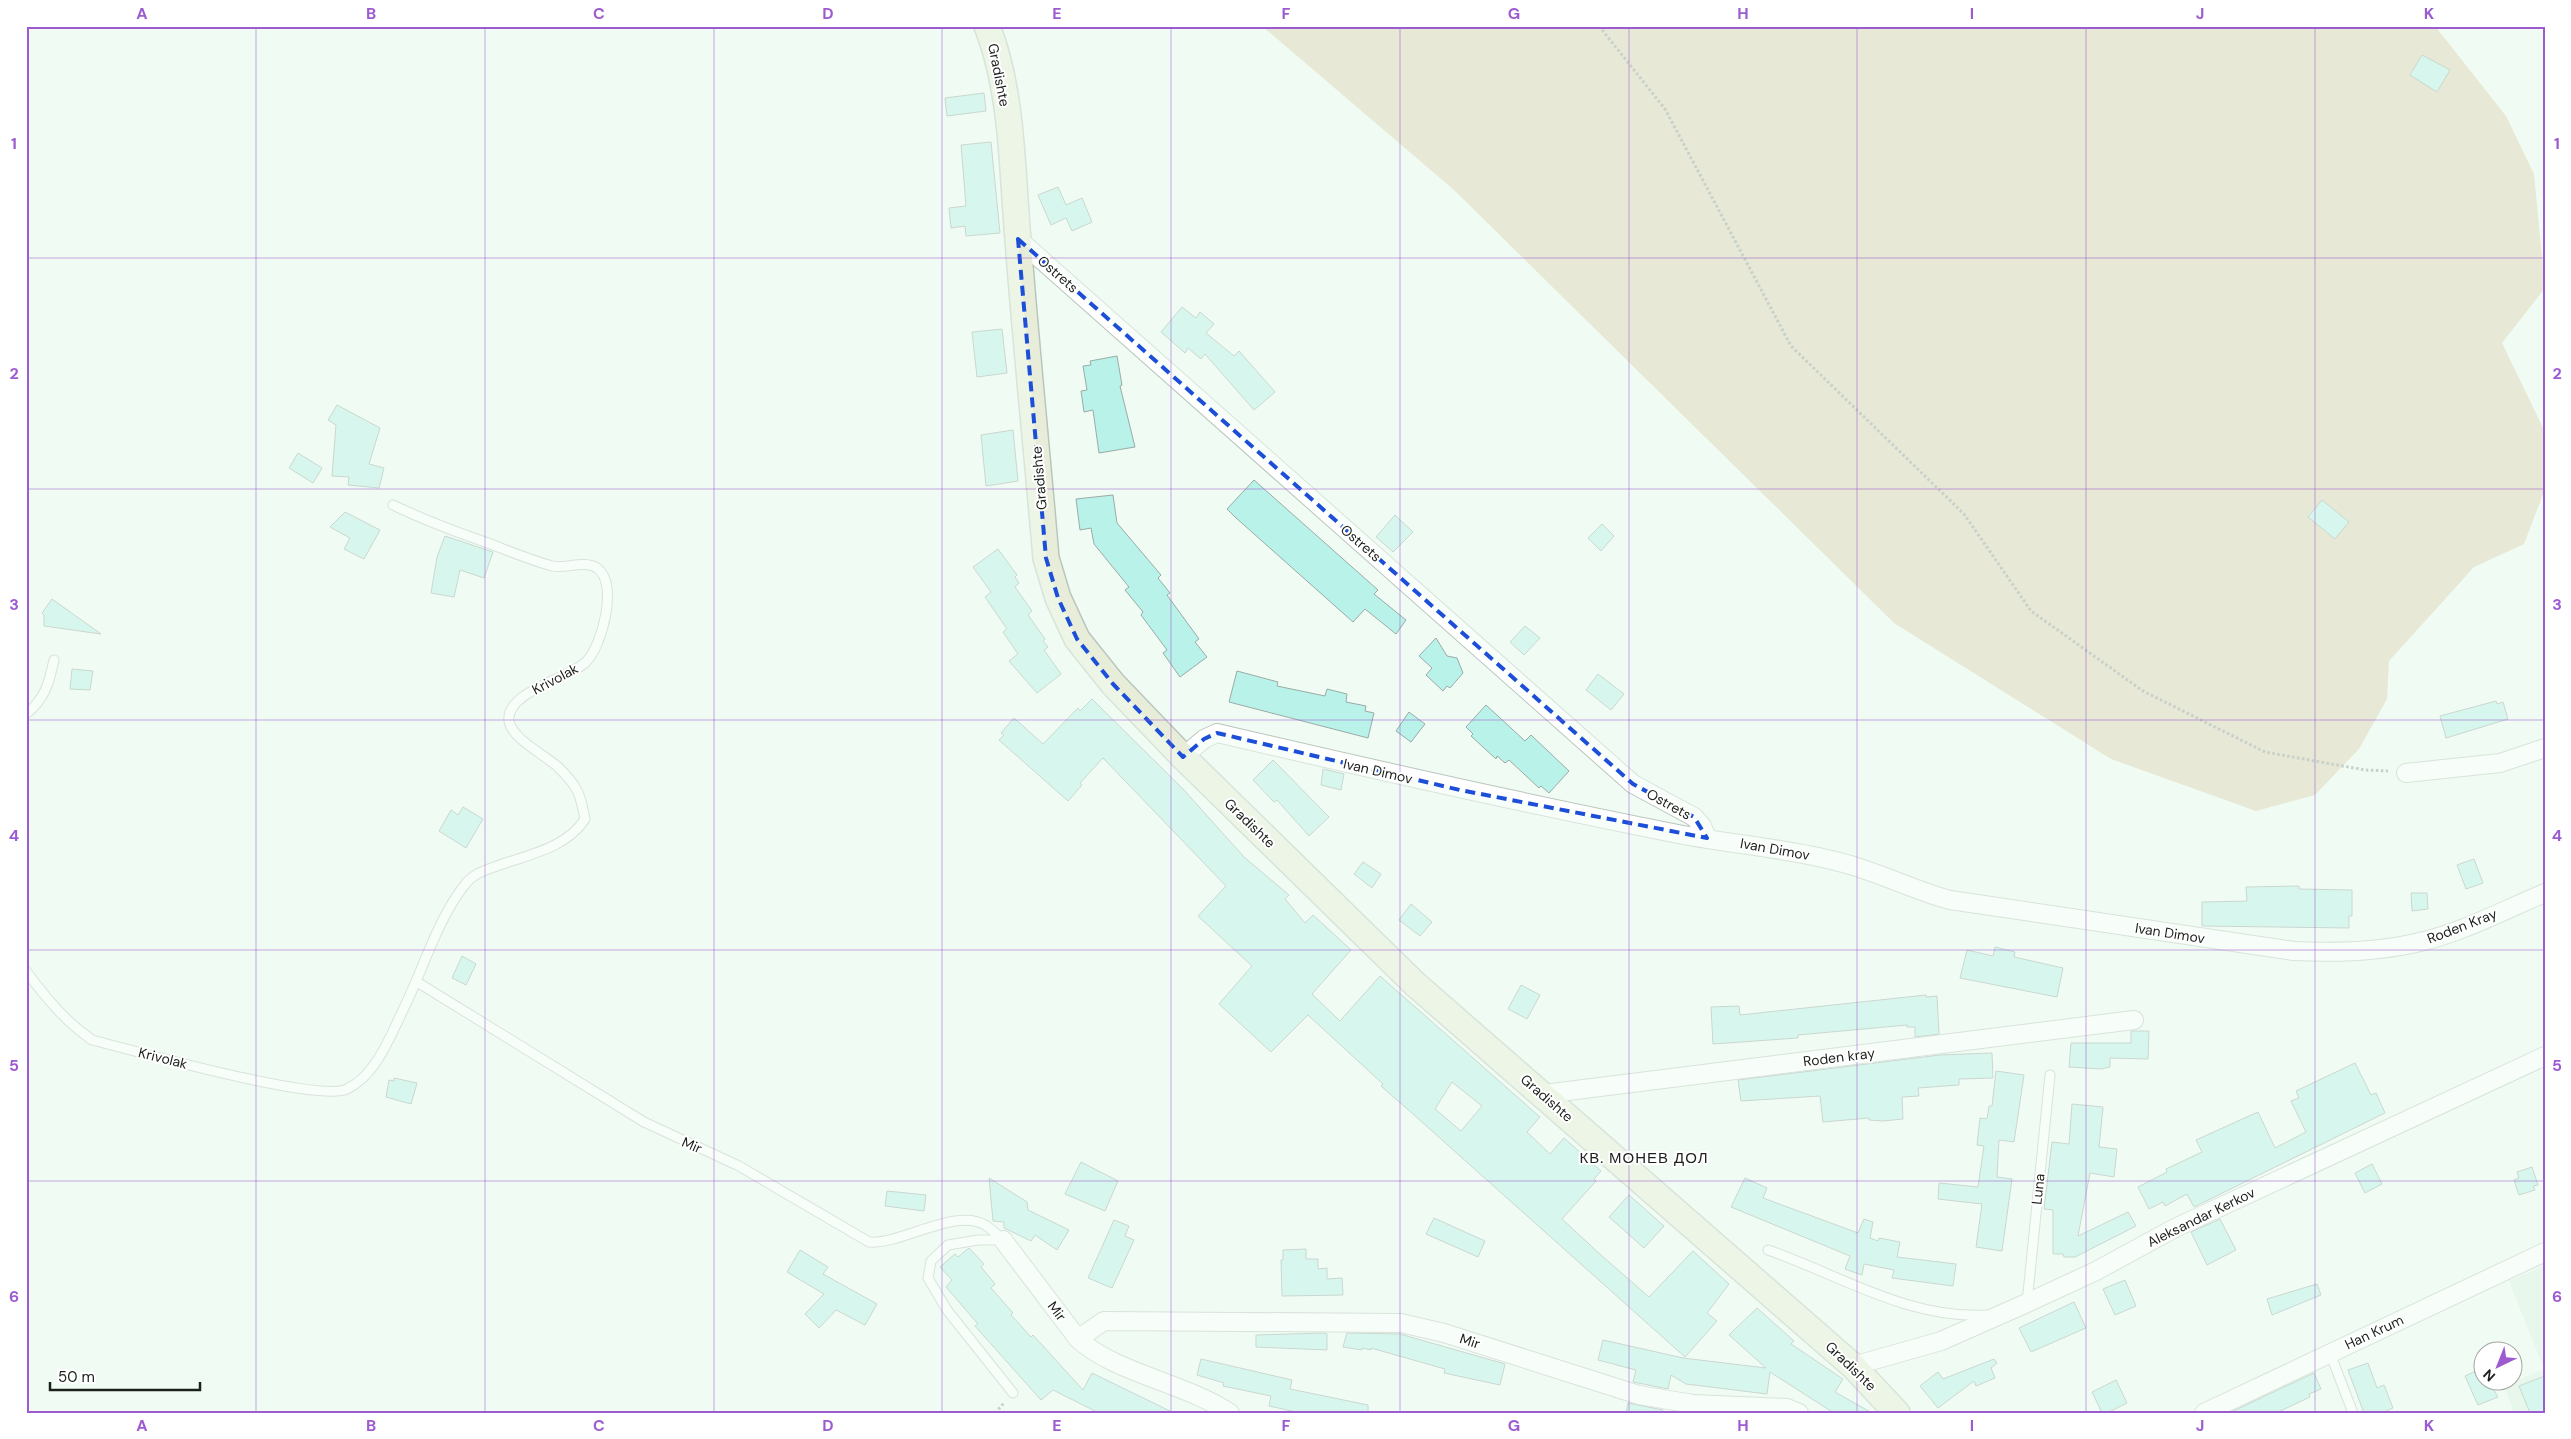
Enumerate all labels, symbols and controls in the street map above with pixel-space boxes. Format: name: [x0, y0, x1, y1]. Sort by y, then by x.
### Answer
text: A: [136, 3, 148, 24]
text: B: [366, 3, 376, 24]
text: C: [593, 3, 605, 24]
text: D: [822, 3, 834, 24]
text: E: [1052, 3, 1062, 24]
text: F: [1282, 3, 1291, 24]
text: G: [1508, 3, 1520, 24]
text: H: [1737, 3, 1749, 24]
text: I: [1970, 3, 1974, 24]
text: J: [2196, 3, 2204, 24]
text: K: [2424, 3, 2435, 24]
street label: Gradishte: [984, 42, 1014, 108]
text: 1: [11, 133, 17, 154]
text: 1: [2554, 133, 2560, 154]
street label: Ostrets: [1034, 251, 1082, 297]
text: 2: [9, 363, 19, 384]
text: 2: [2552, 363, 2562, 384]
street label: Gradishte: [1027, 445, 1051, 511]
street label: Ostrets: [1337, 520, 1385, 566]
text: 3: [9, 594, 19, 615]
text: 3: [2552, 594, 2562, 615]
street label: Krivolak: [529, 659, 581, 699]
street label: Ivan Dimov: [1342, 754, 1415, 788]
street label: Ostrets: [1644, 784, 1694, 824]
street label: Gradishte: [1221, 794, 1279, 852]
text: 4: [9, 825, 19, 846]
text: 4: [2552, 825, 2562, 846]
street label: Ivan Dimov: [1739, 834, 1812, 864]
street label: Roden Kray: [2425, 904, 2500, 948]
street label: Ivan Dimov: [2134, 919, 2207, 947]
street label: Krivolak: [137, 1043, 189, 1073]
street label: Roden kray: [1802, 1044, 1876, 1070]
text: 5: [9, 1055, 19, 1076]
text: 5: [2552, 1055, 2562, 1076]
street label: Gradishte: [1517, 1070, 1577, 1126]
street label: Mir: [679, 1133, 705, 1157]
district label: КВ. МОНЕВ ДОЛ: [1579, 1148, 1709, 1168]
street label: Luna: [2027, 1173, 2049, 1205]
street label: Aleksandar Kerkov: [2144, 1183, 2258, 1251]
text: 6: [9, 1286, 19, 1307]
text: 6: [2552, 1286, 2562, 1307]
street label: Mir: [1044, 1297, 1070, 1325]
street label: Han Krum: [2342, 1311, 2406, 1353]
street label: Mir: [1458, 1329, 1482, 1353]
street label: Gradishte: [1822, 1337, 1880, 1395]
north arrow: [2474, 1342, 2524, 1392]
scale bar: [50, 1359, 200, 1391]
text: N: [2479, 1365, 2499, 1386]
text: 50 m: [58, 1367, 95, 1387]
text: A: [136, 1415, 148, 1436]
text: B: [366, 1415, 376, 1436]
text: C: [593, 1415, 605, 1436]
text: D: [822, 1415, 834, 1436]
text: E: [1052, 1415, 1062, 1436]
text: F: [1282, 1415, 1291, 1436]
text: G: [1508, 1415, 1520, 1436]
text: H: [1737, 1415, 1749, 1436]
text: I: [1970, 1415, 1974, 1436]
text: J: [2196, 1415, 2204, 1436]
text: K: [2424, 1415, 2435, 1436]

